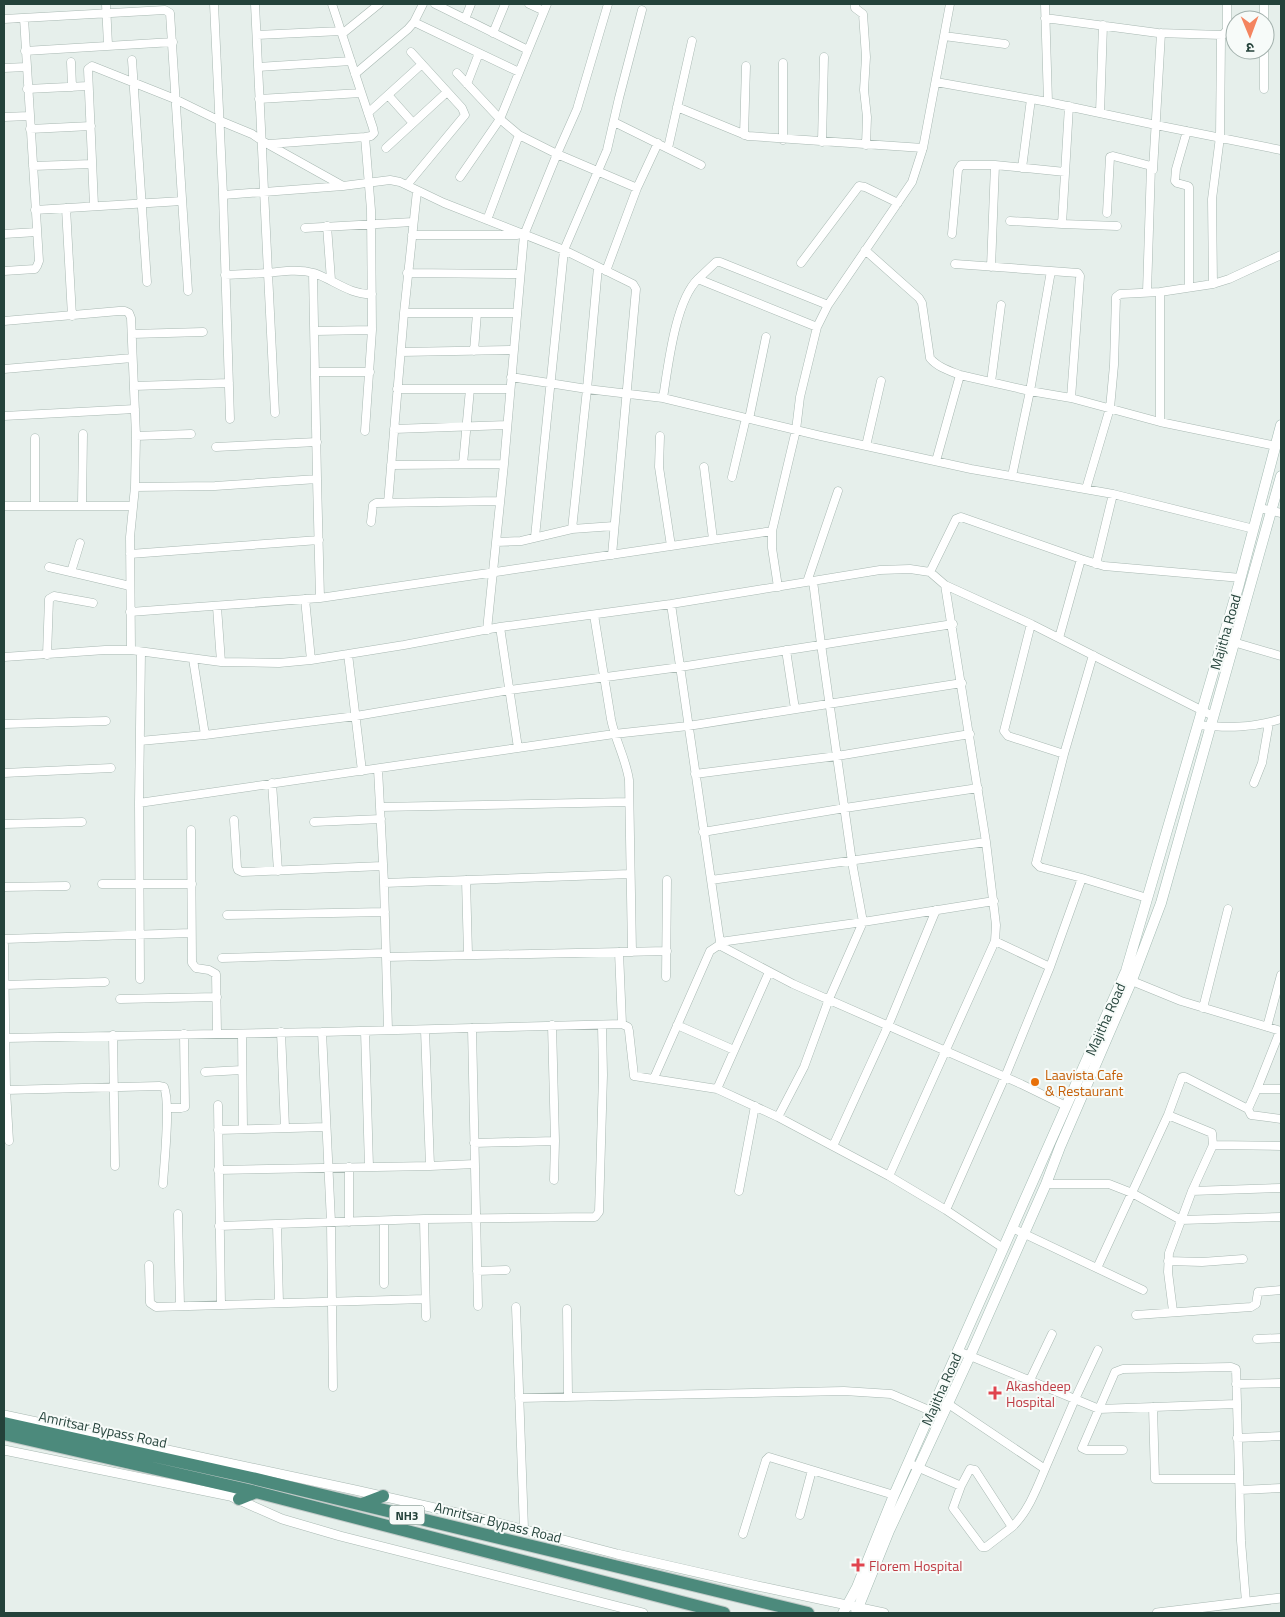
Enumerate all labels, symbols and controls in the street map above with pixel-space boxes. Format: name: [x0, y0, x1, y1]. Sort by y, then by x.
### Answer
north arrow: [1225, 10, 1275, 60]
text: उ: [1245, 38, 1255, 59]
street label: Majitha Road: [1204, 592, 1246, 672]
street label: Majitha Road: [1080, 979, 1130, 1059]
place label: Laavista Cafe & Restaurant: [1045, 1064, 1123, 1101]
marker: Laavista Cafe & Restaurant: [1029, 1076, 1041, 1088]
street label: Majitha Road: [916, 1349, 966, 1429]
place label: Akashdeep Hospital: [1006, 1375, 1071, 1412]
marker: Akashdeep Hospital: [988, 1386, 1002, 1400]
street label: Amritsar Bypass Road: [37, 1405, 169, 1453]
street label: Amritsar Bypass Road: [432, 1496, 564, 1548]
road number: NH3: [390, 1506, 424, 1524]
place label: Florem Hospital: [869, 1555, 962, 1576]
marker: Florem Hospital: [851, 1558, 865, 1572]

